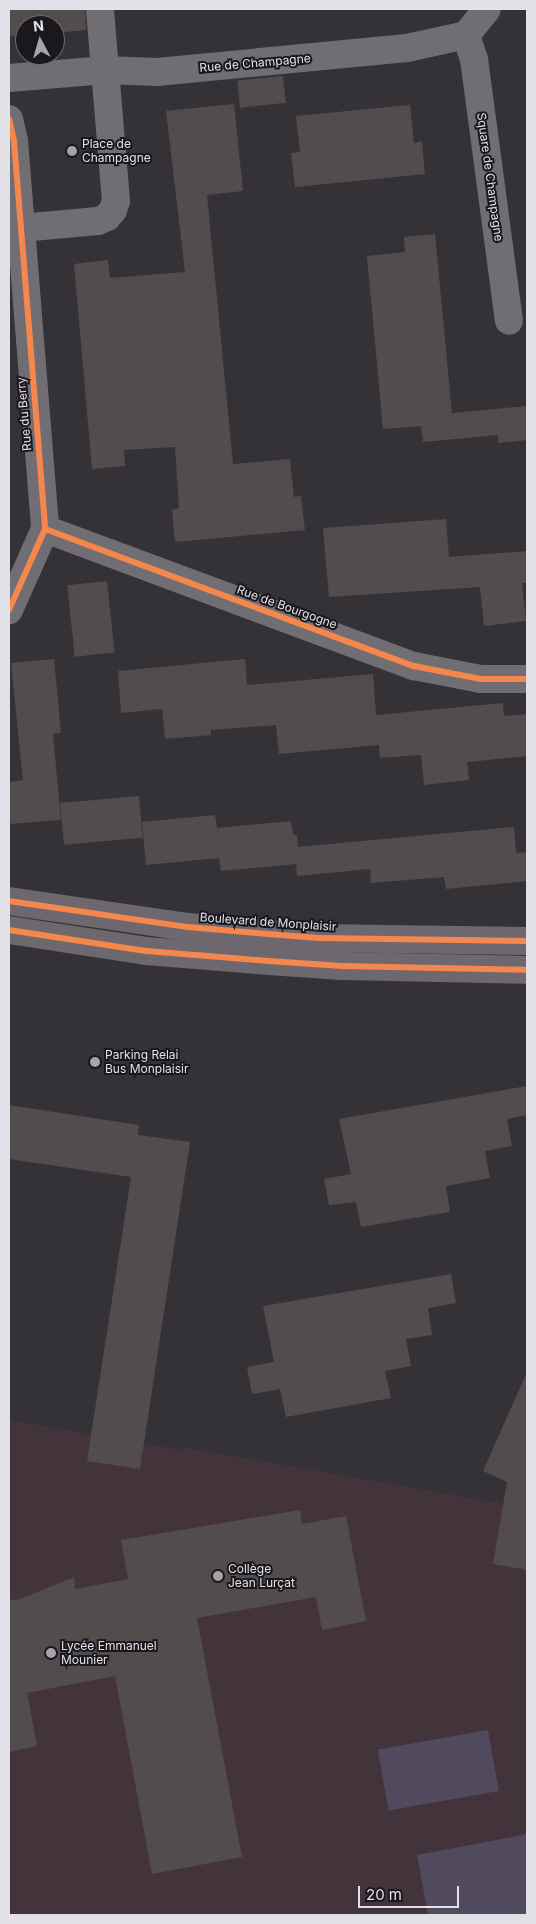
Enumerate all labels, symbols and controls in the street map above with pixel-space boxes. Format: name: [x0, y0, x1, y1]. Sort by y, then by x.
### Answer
north arrow: [15, 15, 65, 65]
text: N: [32, 17, 45, 35]
street label: Rue de Champagne: [199, 51, 311, 75]
street label: Square de Champagne: [474, 112, 506, 242]
place label: Place de Champagne: [82, 137, 151, 165]
marker: Place de Champagne: [66, 145, 78, 157]
street label: Rue du Berry: [14, 377, 34, 451]
street label: Rue de Bourgogne: [235, 582, 339, 632]
street label: Boulevard de Monplaisir: [199, 910, 337, 934]
place label: Parking Relai Bus Monplaisir: [105, 1048, 188, 1076]
marker: Parking Relai Bus Monplaisir: [89, 1056, 101, 1068]
place label: Collège Jean Lurçat: [228, 1562, 295, 1590]
marker: Collège Jean Lurçat: [212, 1570, 224, 1582]
place label: Lycée Emmanuel Mounier: [61, 1639, 157, 1667]
marker: Lycée Emmanuel Mounier: [45, 1647, 57, 1659]
scale bar: [361, 1876, 462, 1908]
text: 20 m: [366, 1885, 402, 1904]

